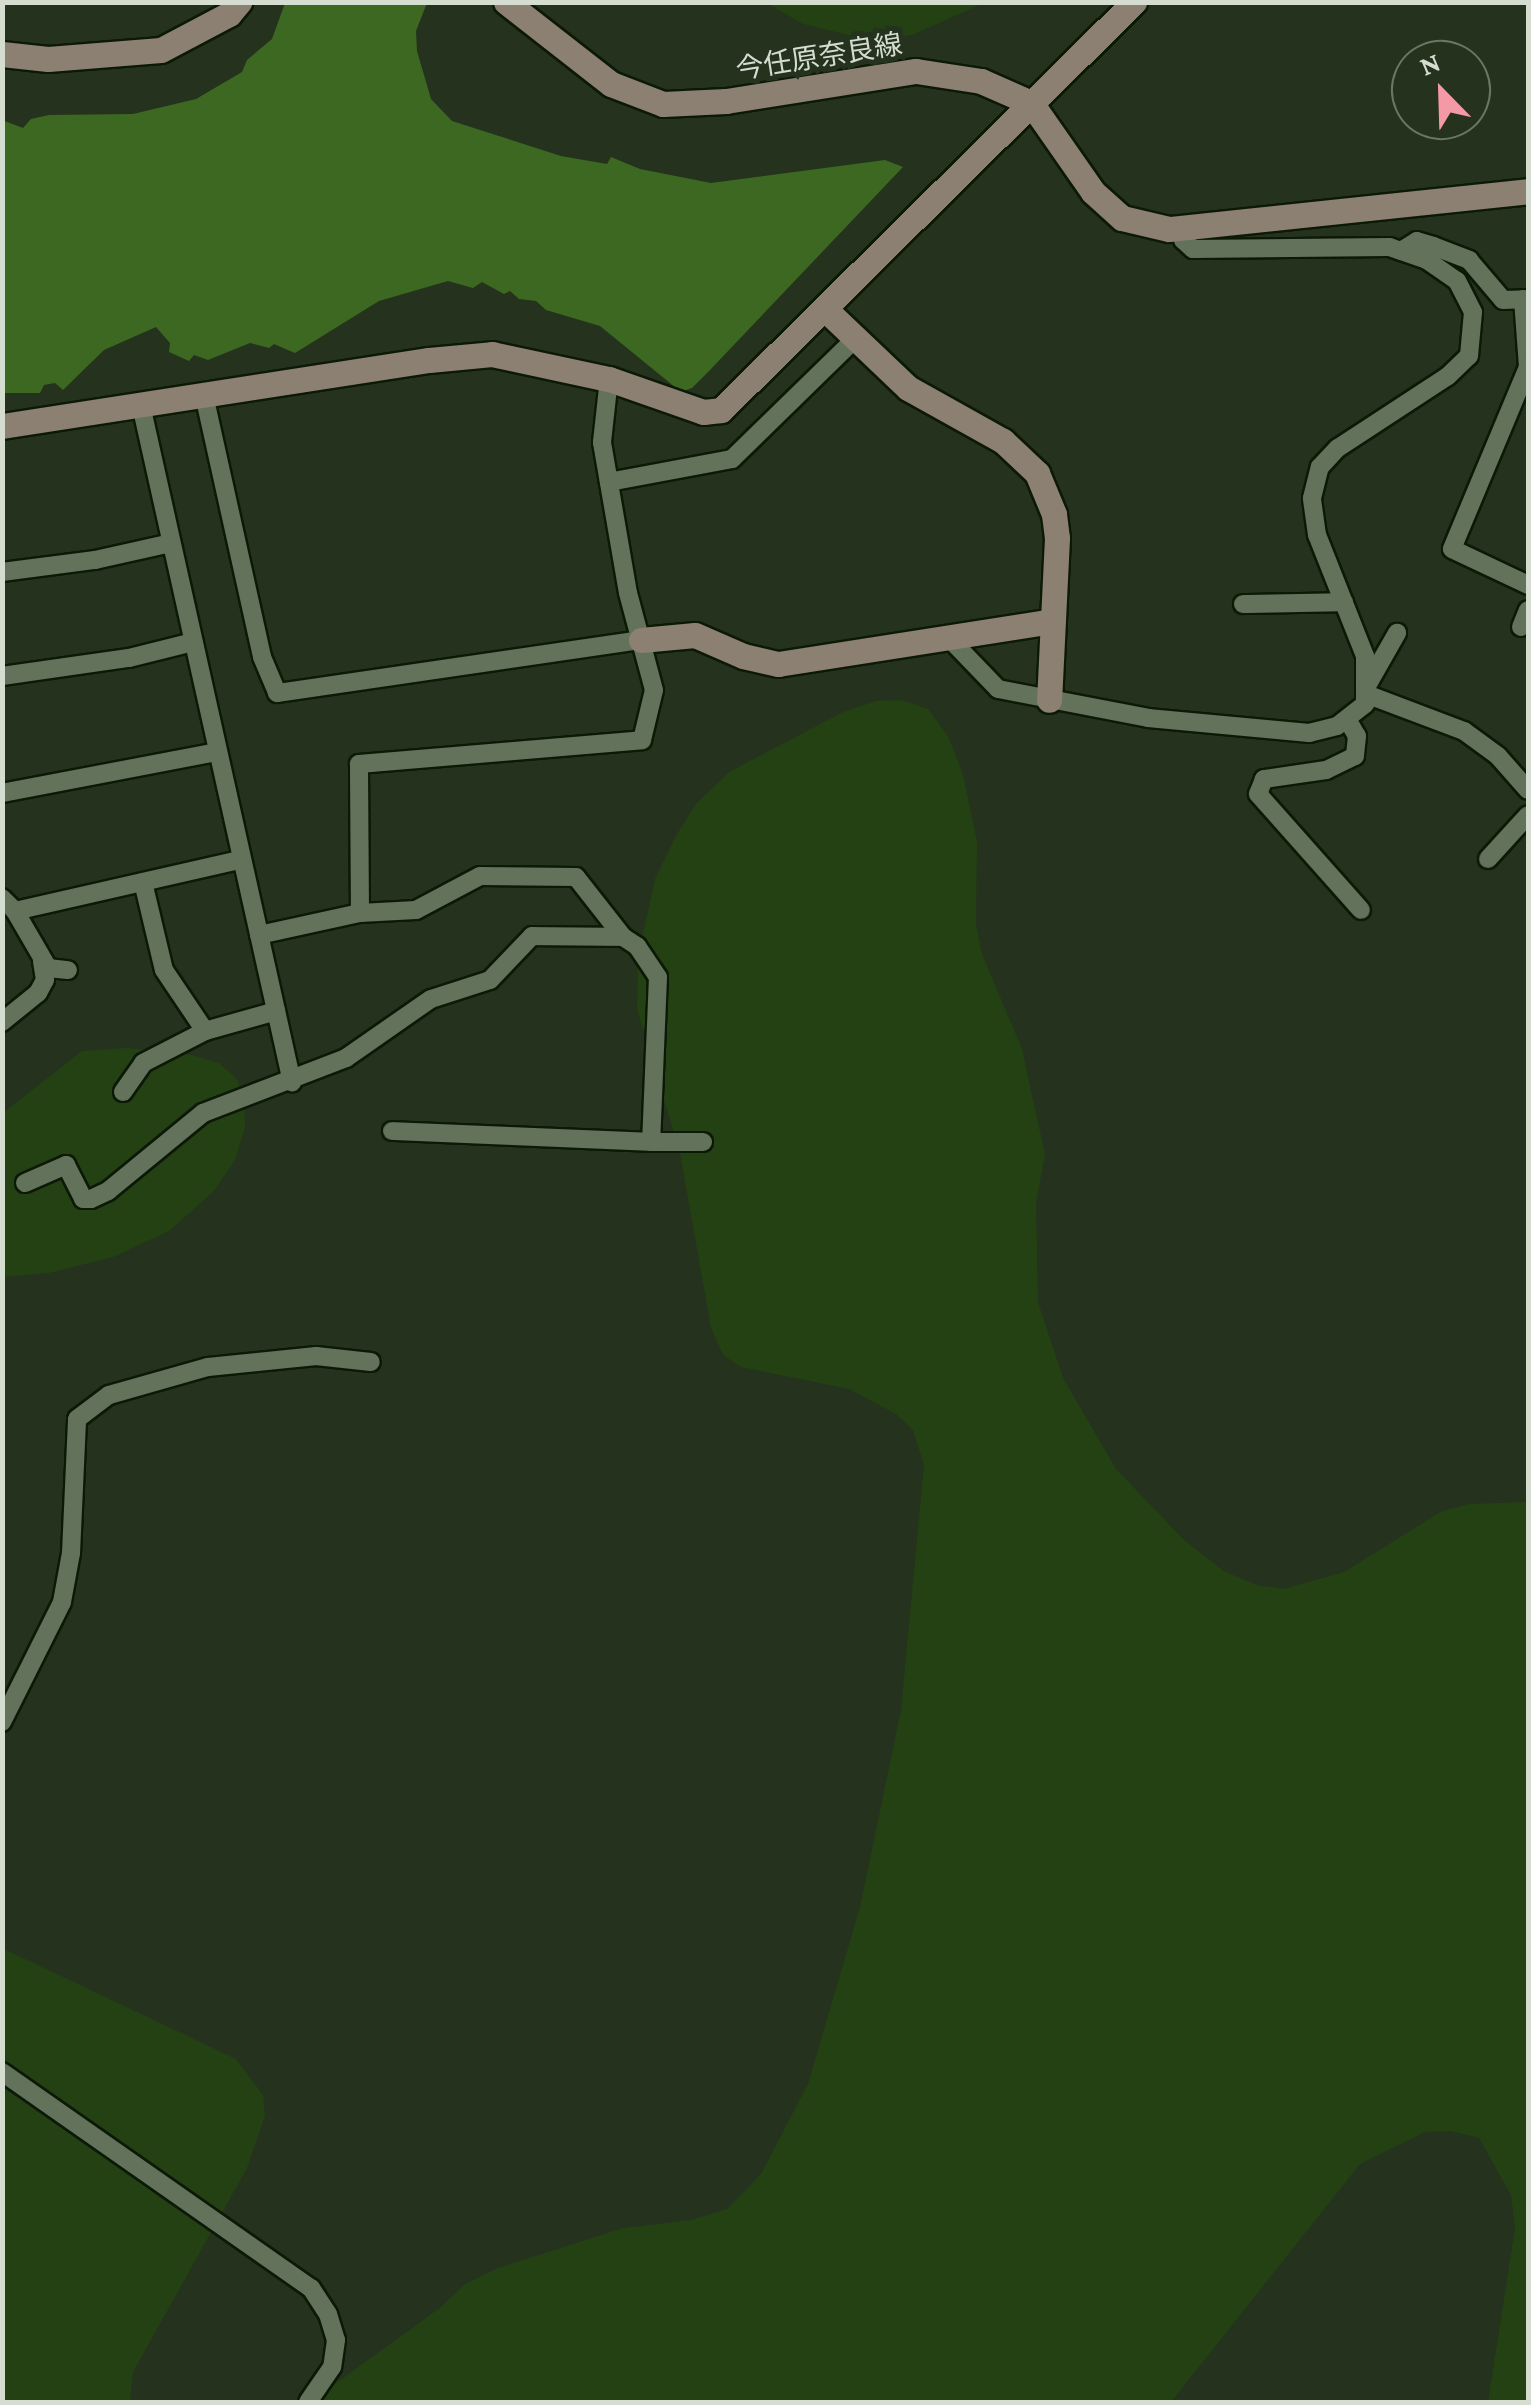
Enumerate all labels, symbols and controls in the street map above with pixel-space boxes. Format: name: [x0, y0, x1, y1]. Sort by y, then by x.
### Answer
street label: 今任原奈良線: [733, 27, 905, 87]
north arrow: [1391, 40, 1491, 140]
text: N: [1415, 46, 1445, 82]

